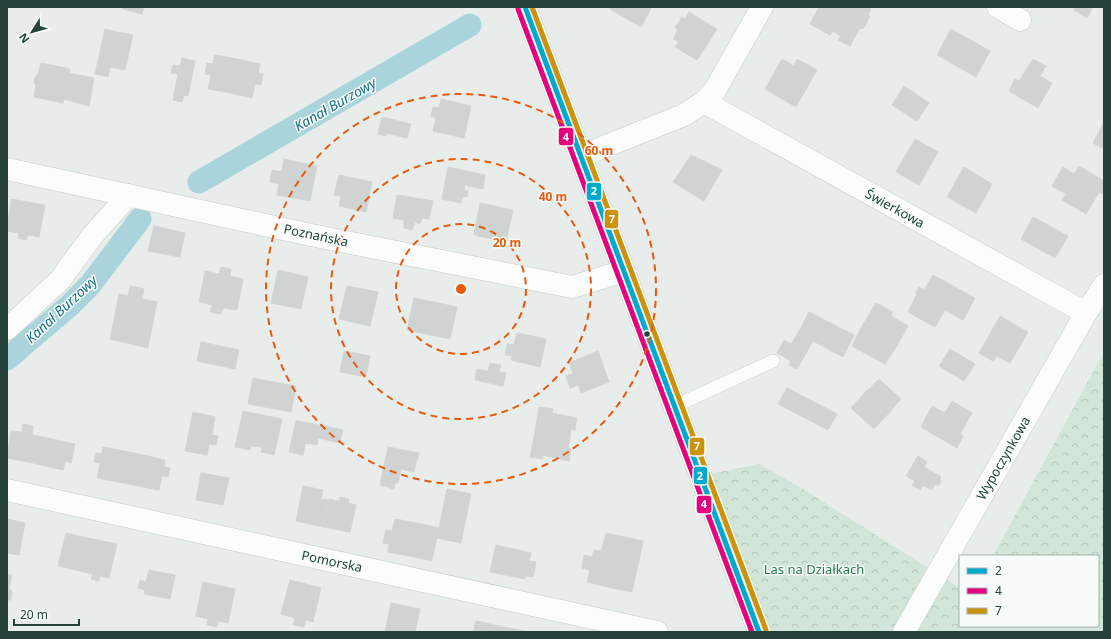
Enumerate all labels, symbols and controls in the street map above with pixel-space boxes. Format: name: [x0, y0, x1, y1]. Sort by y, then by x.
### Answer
north arrow: [12, 12, 52, 52]
text: N: [15, 30, 32, 46]
water label: Kanał Burzowy: [291, 72, 381, 135]
line badge: 4: [558, 127, 574, 146]
text: 4: [563, 129, 570, 144]
text: 60 m: [585, 142, 613, 159]
line badge: 2: [586, 182, 602, 201]
text: 2: [591, 183, 597, 198]
street label: Świerkowa: [862, 184, 928, 232]
text: 40 m: [539, 188, 567, 205]
line badge: 7: [604, 209, 619, 229]
text: 7: [609, 211, 615, 226]
street label: Poznańska: [282, 219, 350, 251]
text: 20 m: [493, 234, 521, 251]
water label: Kanał Burzowy: [21, 270, 102, 347]
centre of rings: [454, 282, 468, 296]
unlabelled marker: [642, 329, 652, 339]
street label: Wypoczynkowa: [972, 413, 1034, 503]
line badge: 7: [689, 437, 705, 456]
text: 7: [694, 438, 700, 453]
line badge: 2: [693, 466, 708, 485]
text: 2: [697, 468, 703, 483]
line badge: 4: [696, 495, 712, 514]
text: 4: [701, 496, 708, 511]
street label: Pomorska: [300, 546, 364, 576]
legend: [959, 555, 1099, 627]
park label: Las na Działkach: [764, 560, 864, 578]
text: 2: [995, 562, 1002, 579]
text: 4: [995, 582, 1002, 599]
scale bar: [14, 601, 79, 627]
text: 7: [995, 602, 1002, 619]
text: 20 m: [20, 606, 48, 623]

